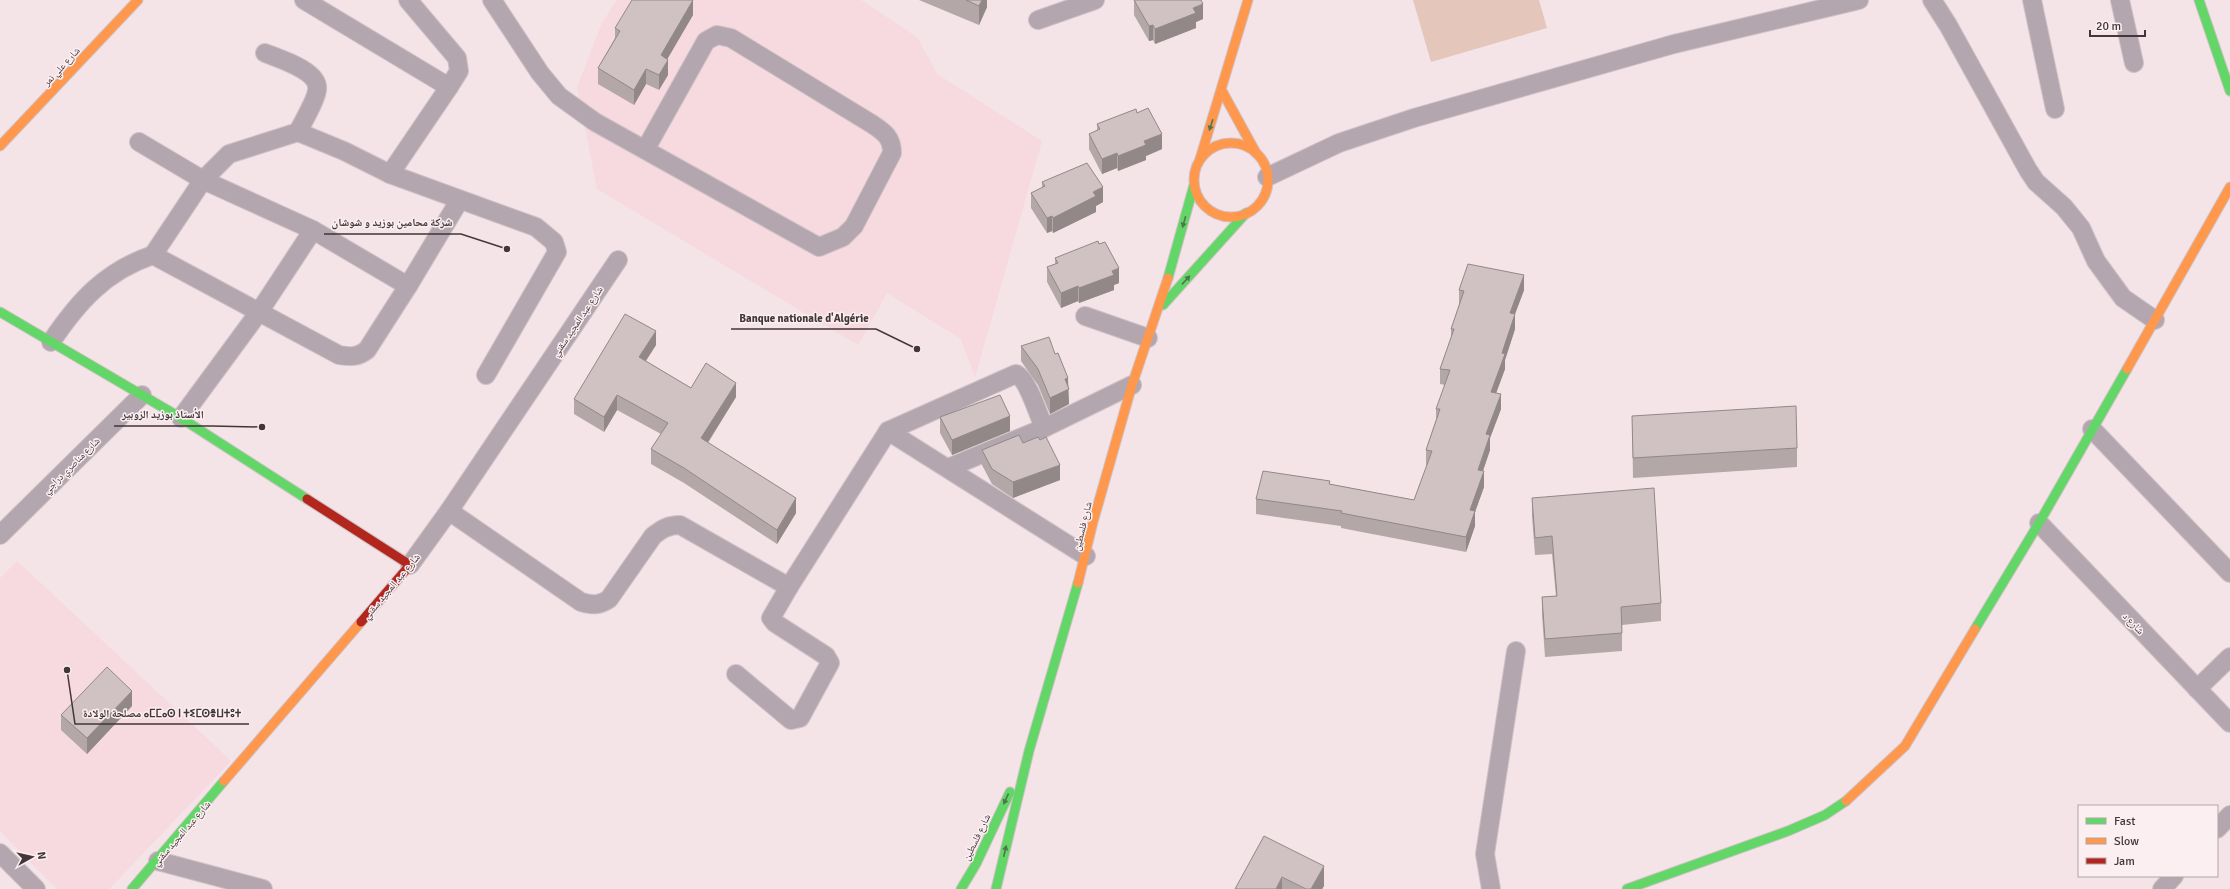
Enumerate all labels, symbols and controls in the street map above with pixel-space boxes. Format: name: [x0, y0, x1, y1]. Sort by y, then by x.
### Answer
scale bar: [2090, 12, 2145, 38]
text: 20 m: [2096, 19, 2121, 34]
street label: شارع علي نمر: [40, 44, 84, 90]
one-way arrow: [1208, 120, 1214, 132]
callout: شركة محامين بوزيد و شوشان: [324, 211, 461, 234]
text: شركة محامين بوزيد و شوشان: [332, 216, 453, 230]
one-way arrow: [1180, 216, 1186, 228]
one-way arrow: [1181, 275, 1190, 285]
street label: شارع عبد المجيد سقني: [550, 284, 607, 360]
callout: Banque nationale d'Algérie: [731, 306, 876, 329]
text: Banque nationale d'Algérie: [739, 312, 869, 325]
callout: الأستاذ بوزيد الزوبير: [114, 403, 212, 426]
text: الأستاذ بوزيد الزوبير: [121, 408, 204, 421]
street label: شارع مناصري دراجي: [41, 435, 104, 498]
street label: شارع فلسطين: [1071, 500, 1095, 552]
street label: شارع عبد المجيد سقني: [361, 551, 424, 623]
street label: شارع د: [2120, 610, 2147, 637]
callout: مصلحة الولادة ⴰⵎⵎⴰⵙ ⵏ ⵜⵉⵎⵙⴻⵡⵜⵓⵜ: [75, 701, 249, 724]
text: مصلحة الولادة ⴰⵎⵎⴰⵙ ⵏ ⵜⵉⵎⵙⴻⵡⵜⵓⵜ: [83, 707, 241, 720]
one-way arrow: [1003, 793, 1009, 805]
street label: شارع عبد المجيد سقني: [150, 798, 215, 870]
legend: [2078, 805, 2218, 877]
street label: شارع فلسطين: [960, 812, 993, 863]
text: Fast: [2114, 814, 2135, 829]
text: Slow: [2114, 834, 2139, 849]
north arrow: [12, 837, 52, 877]
one-way arrow: [1003, 845, 1009, 857]
text: N: [34, 851, 48, 860]
text: Jam: [2114, 854, 2135, 869]

